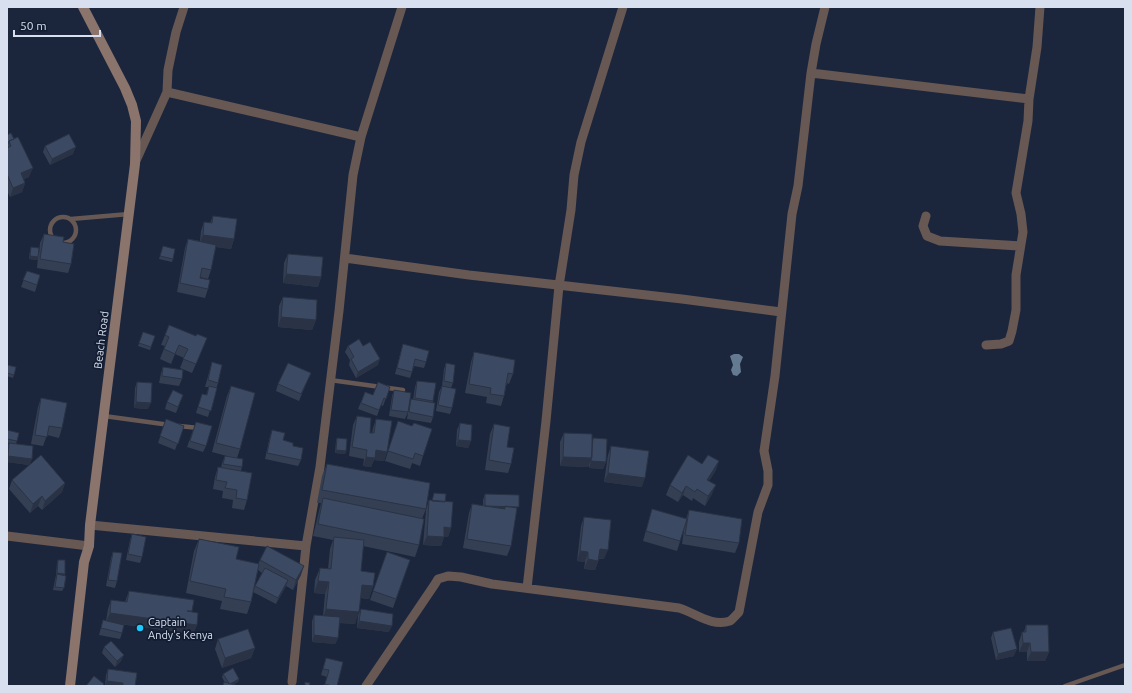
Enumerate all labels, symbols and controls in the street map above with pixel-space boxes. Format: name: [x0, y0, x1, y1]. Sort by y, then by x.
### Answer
scale bar: [14, 12, 100, 38]
text: 50 m: [20, 19, 47, 32]
street label: Beach Road: [92, 310, 110, 370]
place label: Captain Andy's Kenya: [148, 616, 213, 641]
marker: Captain Andy's Kenya: [135, 623, 145, 633]

